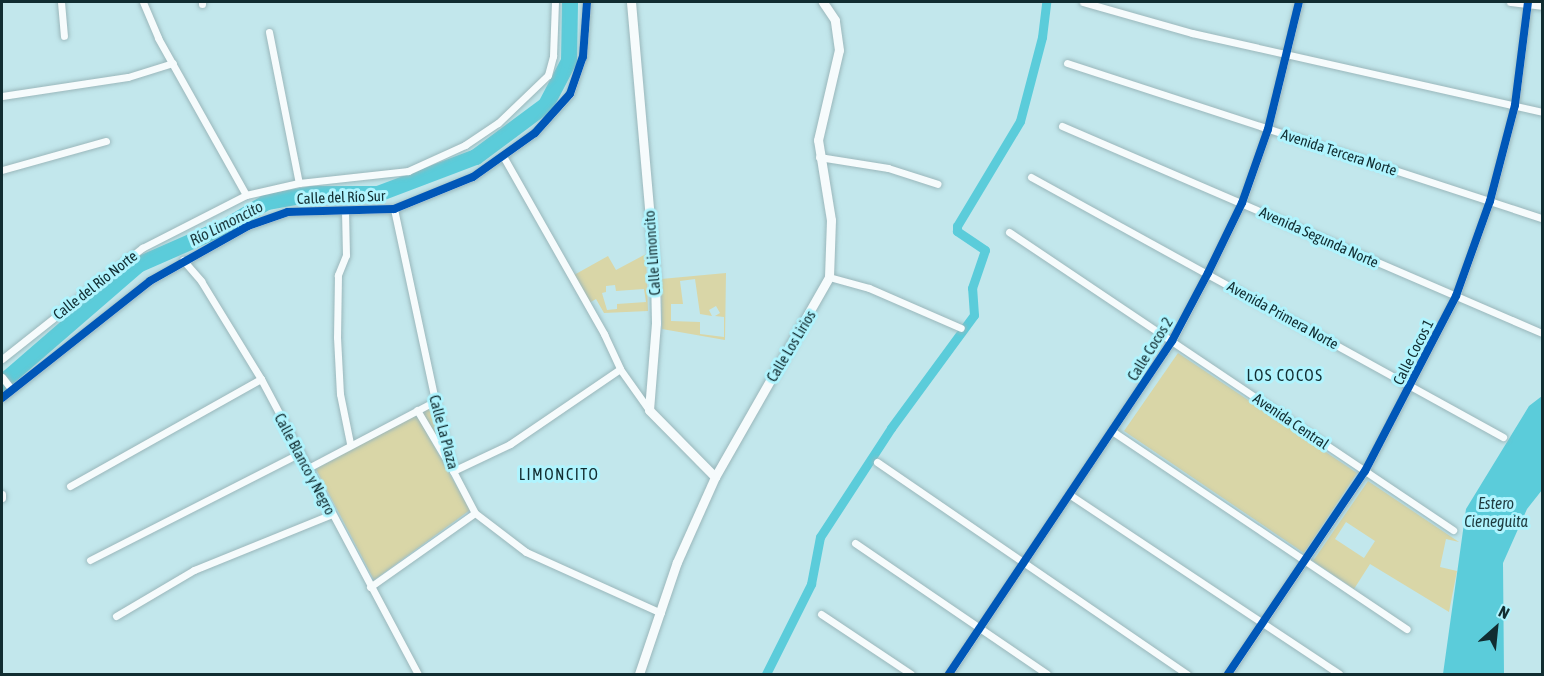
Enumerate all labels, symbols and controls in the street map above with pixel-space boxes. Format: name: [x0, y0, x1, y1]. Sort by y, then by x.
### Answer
street label: Avenida Tercera Norte: [1279, 125, 1399, 179]
street label: Calle del Río Sur: [297, 186, 385, 208]
water label: Río Limoncito: [186, 196, 266, 250]
street label: Avenida Segunda Norte: [1257, 203, 1381, 271]
street label: Calle Limoncito: [640, 210, 664, 296]
street label: Calle del Río Norte: [49, 247, 141, 323]
street label: Avenida Primera Norte: [1224, 277, 1342, 353]
street label: Calle Los Lirios: [763, 307, 819, 385]
street label: Calle Cocos 2: [1124, 314, 1176, 384]
street label: Calle Cocos 1: [1389, 316, 1437, 388]
district label: LOS COCOS: [1247, 365, 1323, 385]
street label: Avenida Central: [1250, 389, 1332, 453]
street label: Calle La Plaza: [425, 393, 463, 471]
street label: Calle Blanco y Negro: [271, 410, 339, 518]
district label: LIMONCITO: [519, 464, 599, 484]
water label: Estero Cieneguita: [1464, 493, 1528, 531]
north arrow: [1466, 598, 1526, 658]
text: N: [1496, 602, 1512, 622]

